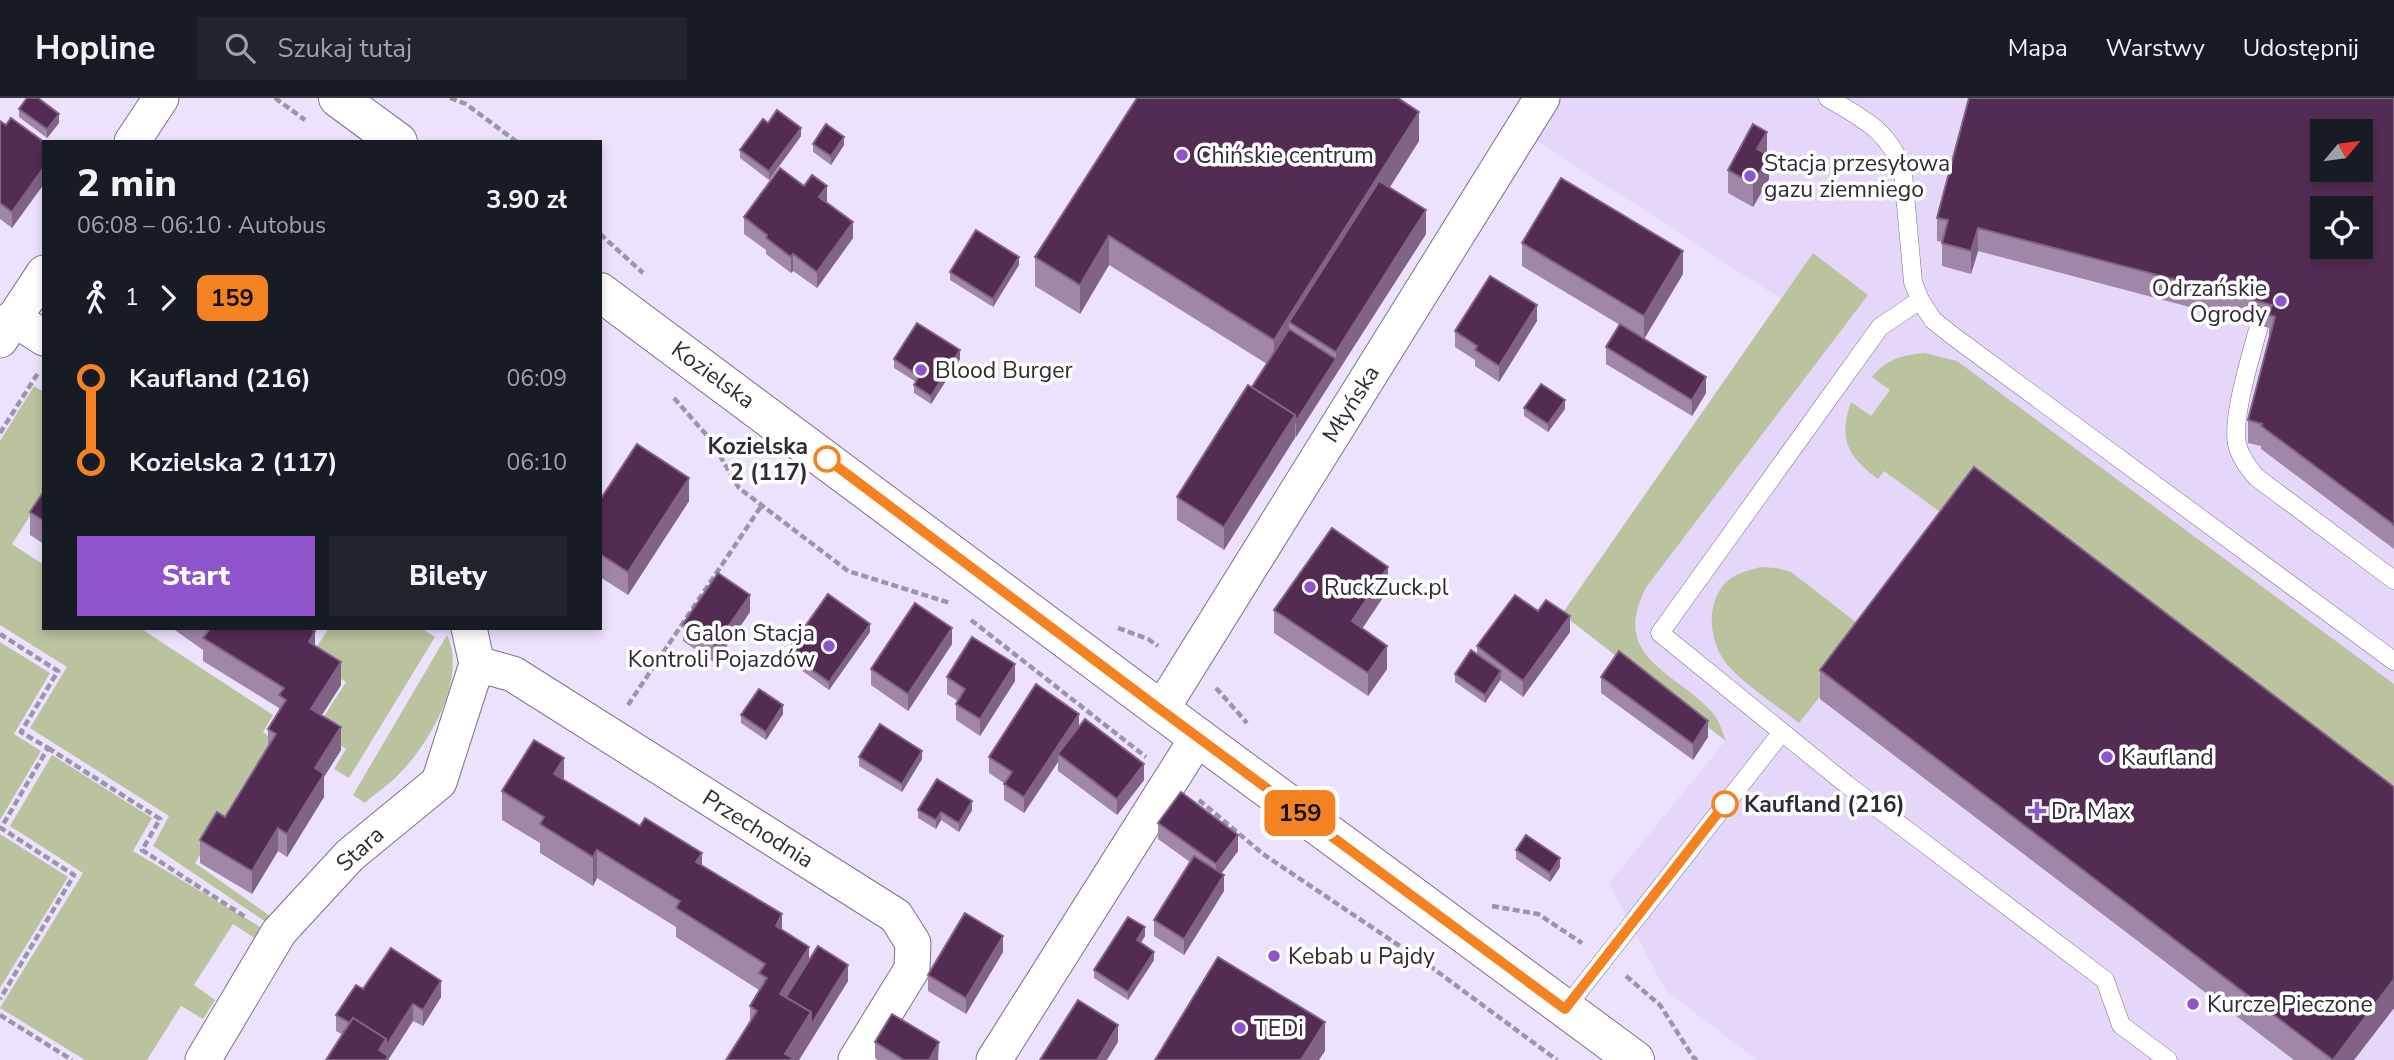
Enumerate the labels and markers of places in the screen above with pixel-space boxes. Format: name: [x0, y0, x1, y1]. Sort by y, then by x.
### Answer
place label: Chińskie centrum: [1196, 140, 1374, 171]
marker: Chińskie centrum: [1174, 147, 1190, 163]
place label: Stacja przesyłowa gazu ziemniego: [1764, 148, 1950, 205]
marker: Stacja przesyłowa gazu ziemniego: [1742, 168, 1758, 184]
place label: Odrzańskie Ogrody: [2152, 273, 2267, 330]
marker: Odrzańskie Ogrody: [2273, 293, 2289, 309]
place label: Blood Burger: [935, 355, 1073, 386]
marker: Blood Burger: [913, 362, 929, 378]
place label: Kozielska 2 (117): [707, 431, 808, 488]
marker: Kozielska 2 (117): [814, 446, 840, 472]
place label: RuckZuck.pl: [1324, 572, 1449, 603]
marker: RuckZuck.pl: [1302, 579, 1318, 595]
place label: Galon Stacja Kontroli Pojazdów: [628, 618, 815, 675]
marker: Galon Stacja Kontroli Pojazdów: [821, 638, 837, 654]
place label: Kaufland: [2121, 742, 2214, 773]
marker: Kaufland: [2099, 749, 2115, 765]
place label: Kaufland (216): [1744, 789, 1905, 820]
marker: Kaufland (216): [1712, 791, 1738, 817]
place label: Dr. Max: [2051, 796, 2131, 827]
marker: Dr. Max: [2029, 803, 2045, 819]
place label: Kebab u Pajdy: [1288, 941, 1435, 972]
marker: Kebab u Pajdy: [1266, 948, 1282, 964]
place label: Kurcze Pieczone: [2207, 989, 2373, 1020]
marker: Kurcze Pieczone: [2185, 996, 2201, 1012]
place label: TEDi: [1254, 1013, 1304, 1044]
marker: TEDi: [1232, 1020, 1248, 1036]

